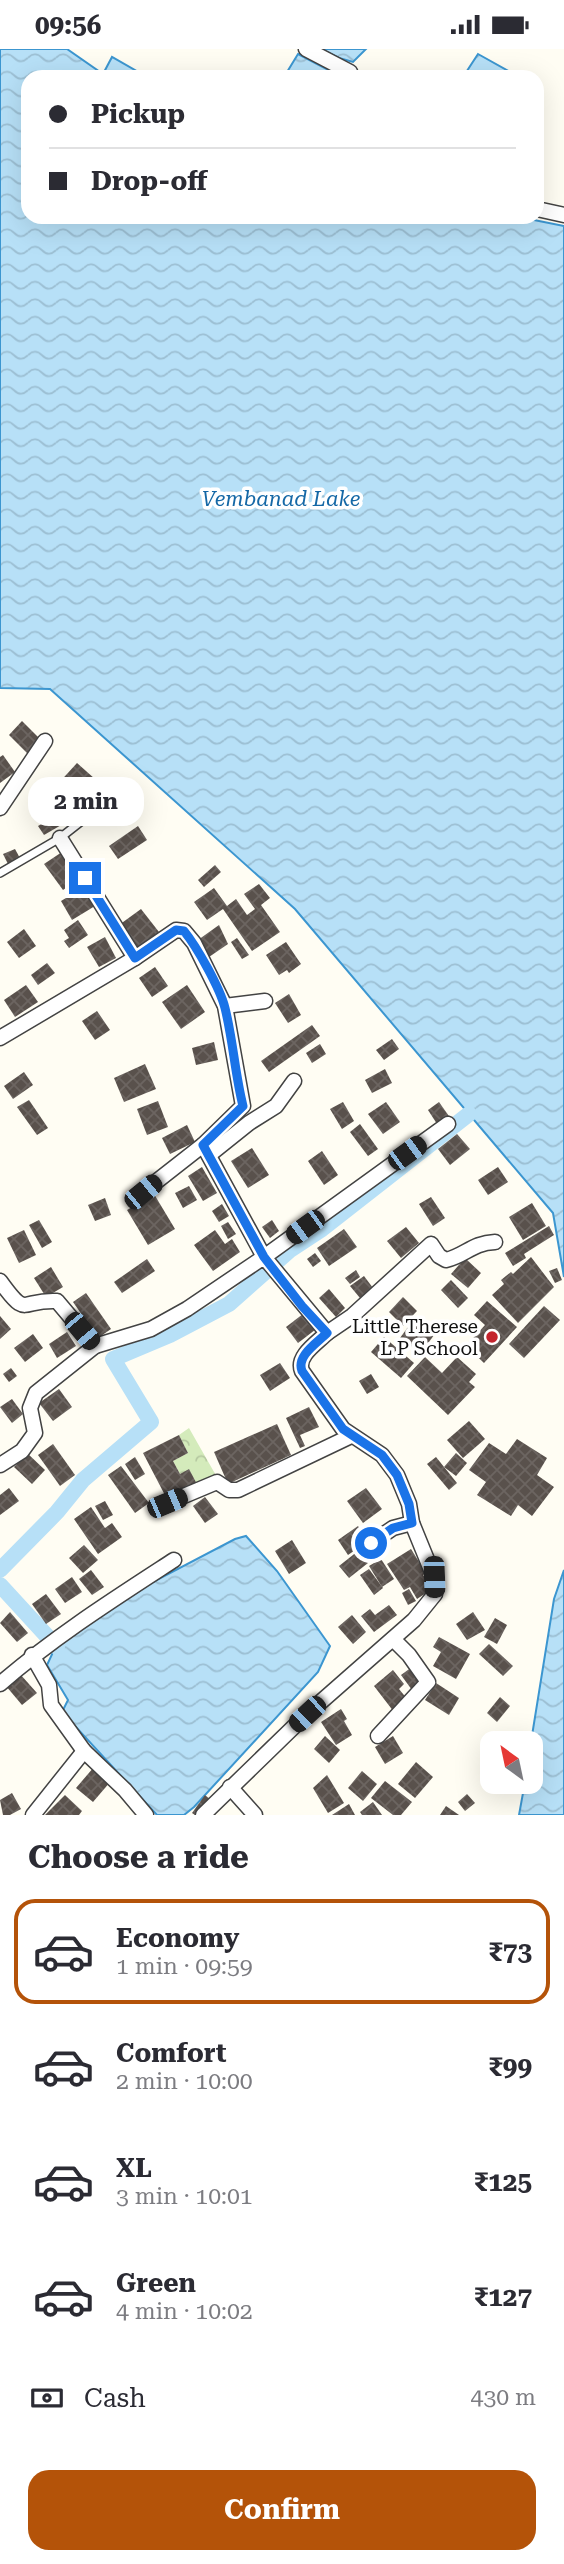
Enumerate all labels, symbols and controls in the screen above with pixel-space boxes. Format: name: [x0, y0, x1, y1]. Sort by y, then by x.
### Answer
text: 09:56: [35, 10, 101, 40]
text: Pickup: [91, 99, 185, 129]
text: Drop-off: [91, 166, 207, 196]
water label: Vembanad Lake: [202, 487, 360, 511]
callout: 2 min: [27, 777, 143, 825]
text: 2 min: [54, 788, 118, 815]
route end: [69, 862, 101, 894]
car: [384, 1132, 431, 1174]
car: [121, 1171, 166, 1213]
car: [282, 1206, 329, 1248]
car: [61, 1308, 104, 1354]
place label: Little Therese L P School: [352, 1315, 478, 1360]
marker: Little Therese L P School: [484, 1329, 500, 1345]
car: [144, 1485, 191, 1521]
route start: [355, 1527, 387, 1559]
car: [423, 1556, 446, 1598]
car: [285, 1692, 330, 1736]
north arrow: [480, 1731, 542, 1794]
map controls: [480, 1731, 543, 1794]
text: Choose a ride: [28, 1838, 249, 1876]
icon: car: [32, 1920, 95, 1983]
text: Economy: [116, 1923, 239, 1953]
text: ₹73: [488, 1937, 532, 1967]
text: 1 min · 09:59: [116, 1953, 253, 1980]
icon: car: [32, 2035, 95, 2098]
text: Comfort: [116, 2038, 226, 2068]
text: ₹99: [488, 2052, 532, 2082]
text: 2 min · 10:00: [116, 2068, 253, 2095]
icon: car: [32, 2150, 95, 2213]
text: XL: [116, 2153, 152, 2183]
text: ₹125: [474, 2167, 532, 2197]
text: 3 min · 10:01: [116, 2183, 253, 2210]
icon: car: [32, 2265, 95, 2328]
text: Green: [116, 2268, 196, 2298]
text: ₹127: [474, 2282, 532, 2312]
text: 4 min · 10:02: [116, 2298, 253, 2325]
icon: cash: [28, 2379, 66, 2417]
text: Cash: [84, 2383, 146, 2413]
text: 430 m: [471, 2384, 536, 2411]
button: Confirm: [28, 2470, 536, 2550]

